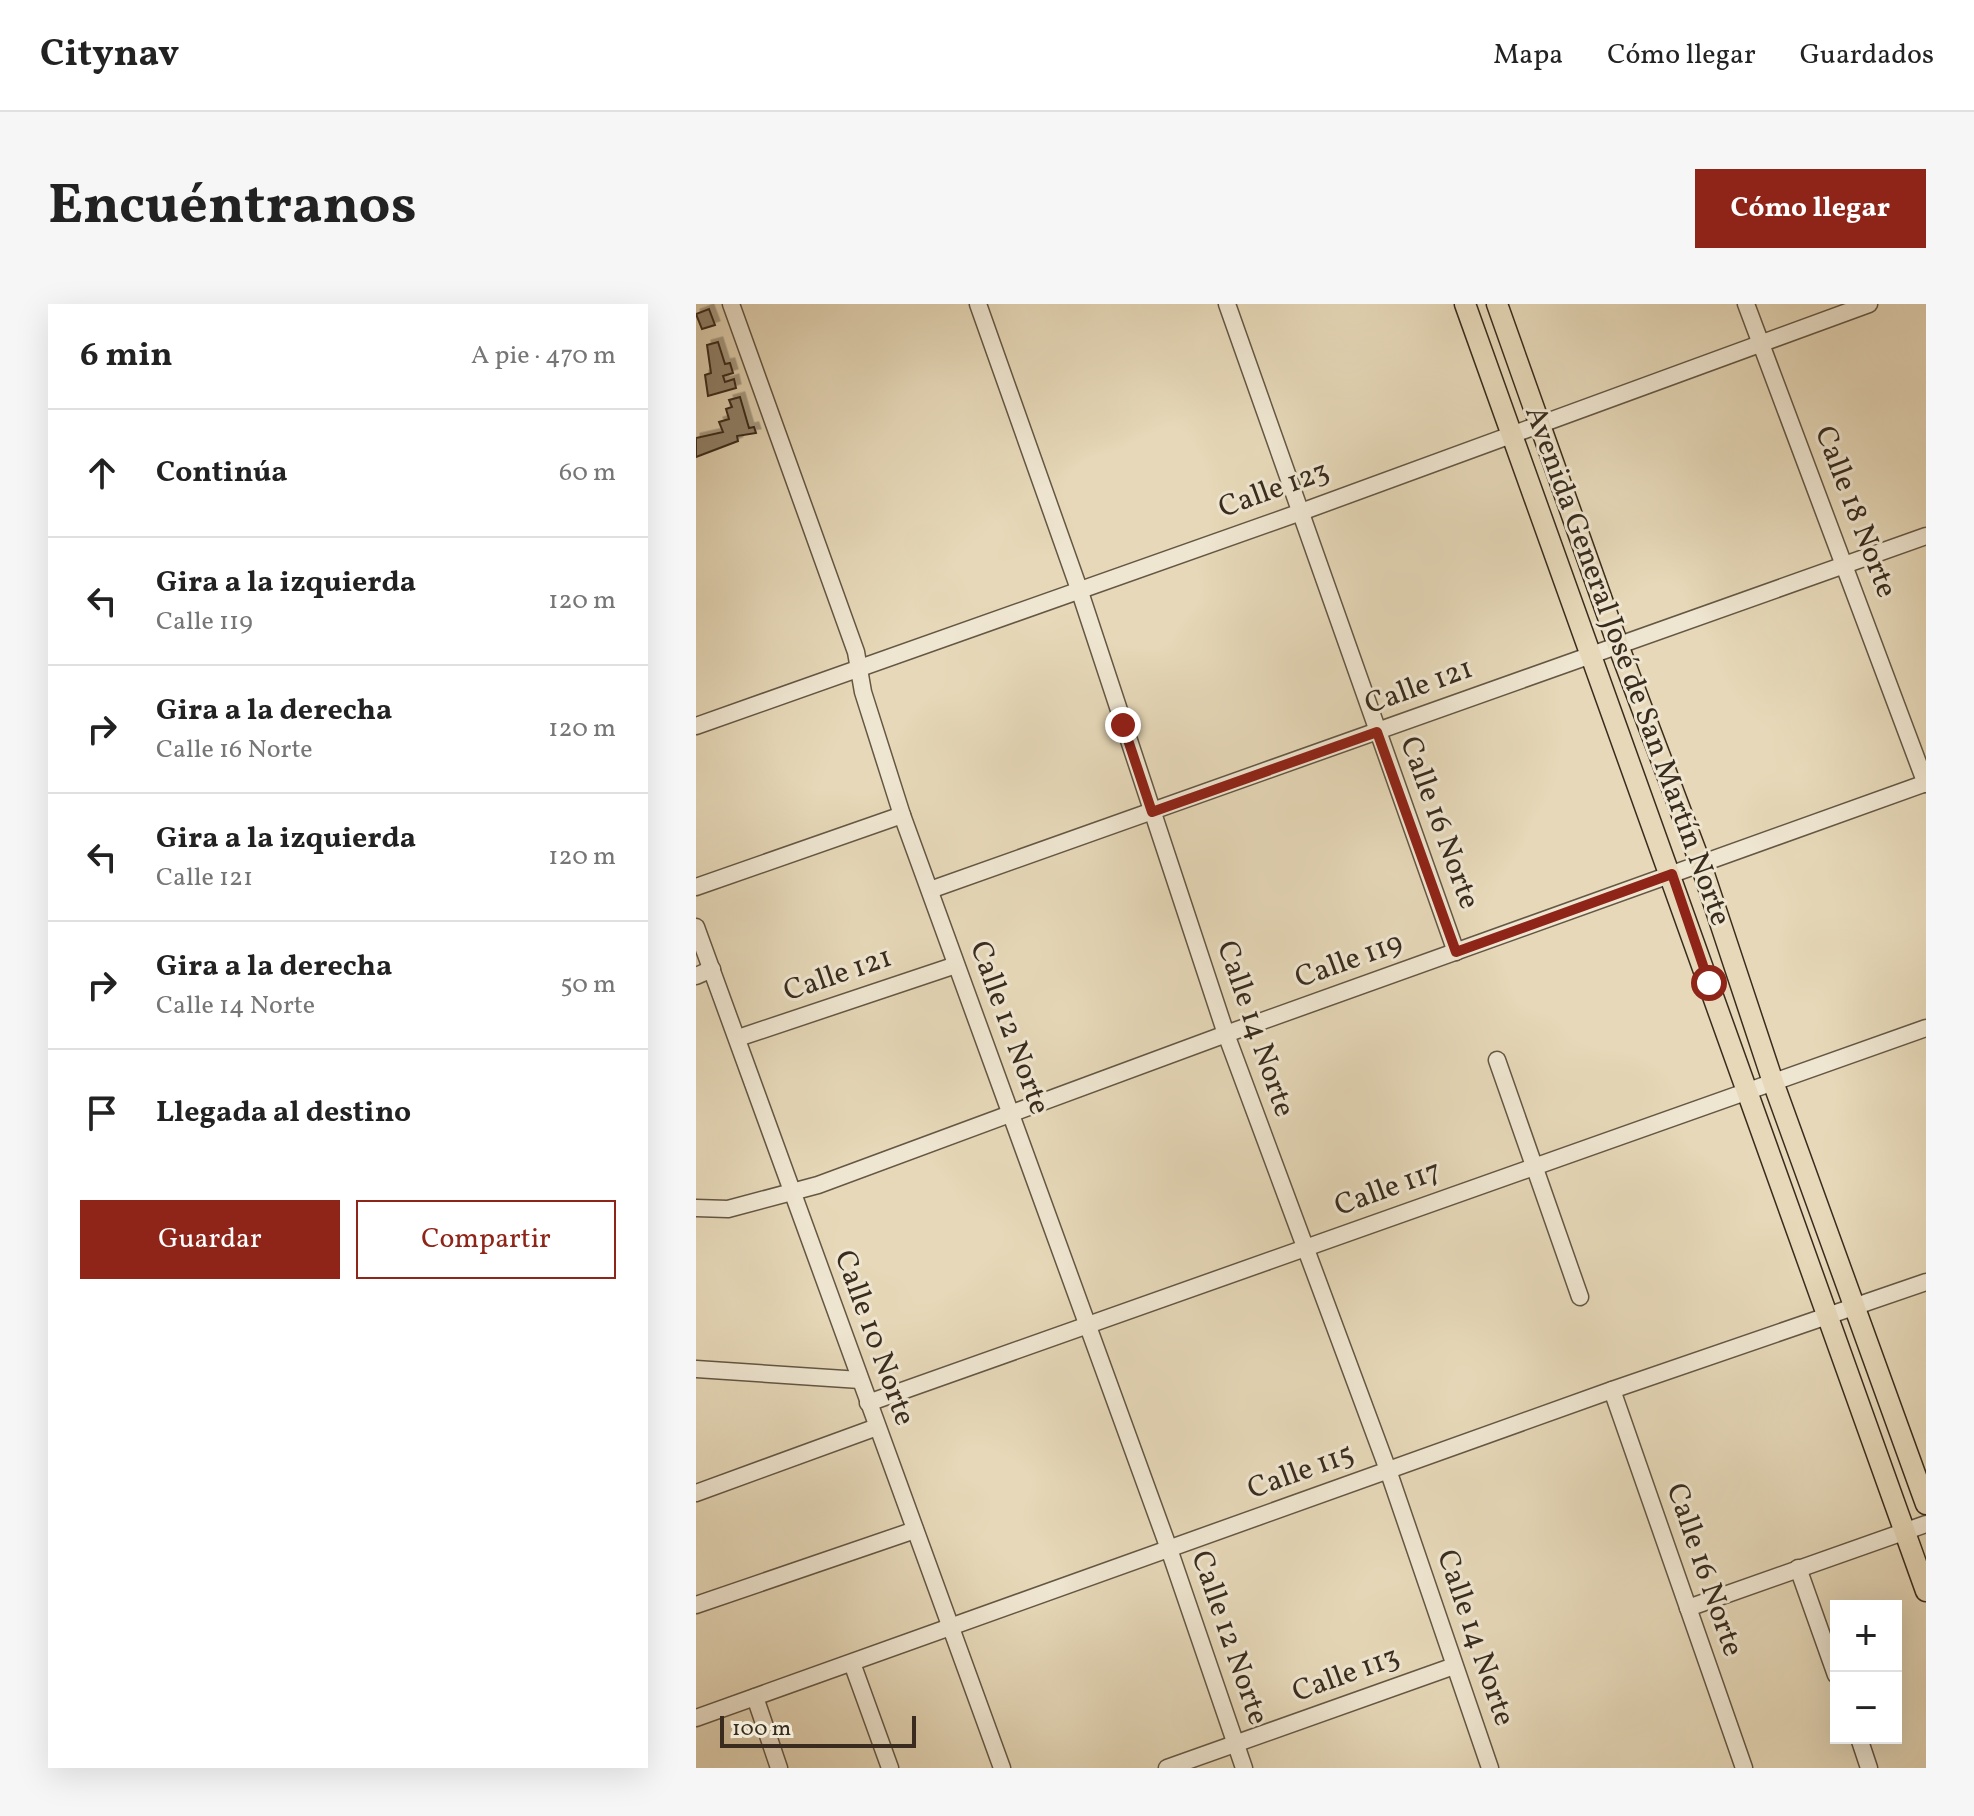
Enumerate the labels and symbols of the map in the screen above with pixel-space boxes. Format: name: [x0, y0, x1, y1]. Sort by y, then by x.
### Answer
street label: Avenida General José de San Martín Norte: [1513, 400, 1741, 932]
street label: Calle 18 Norte: [1803, 420, 1907, 604]
street label: Calle 123: [1213, 451, 1335, 529]
street label: Calle 121: [1359, 648, 1479, 726]
route end: [1105, 707, 1141, 743]
street label: Calle 16 Norte: [1388, 731, 1490, 915]
street label: Calle 119: [1289, 922, 1409, 1000]
street label: Calle 12 Norte: [958, 935, 1060, 1121]
street label: Calle 14 Norte: [1205, 935, 1305, 1123]
street label: Calle 121: [778, 937, 898, 1013]
route start: [1691, 965, 1727, 1001]
street label: Calle 117: [1329, 1150, 1447, 1228]
street label: Calle 10 Norte: [823, 1245, 925, 1431]
street label: Calle 115: [1242, 1433, 1360, 1511]
street label: Calle 16 Norte: [1655, 1478, 1753, 1662]
street label: Calle 14 Norte: [1425, 1544, 1525, 1732]
street label: Calle 12 Norte: [1180, 1545, 1278, 1731]
street label: Calle 113: [1286, 1636, 1406, 1714]
scale bar: [720, 1712, 916, 1748]

